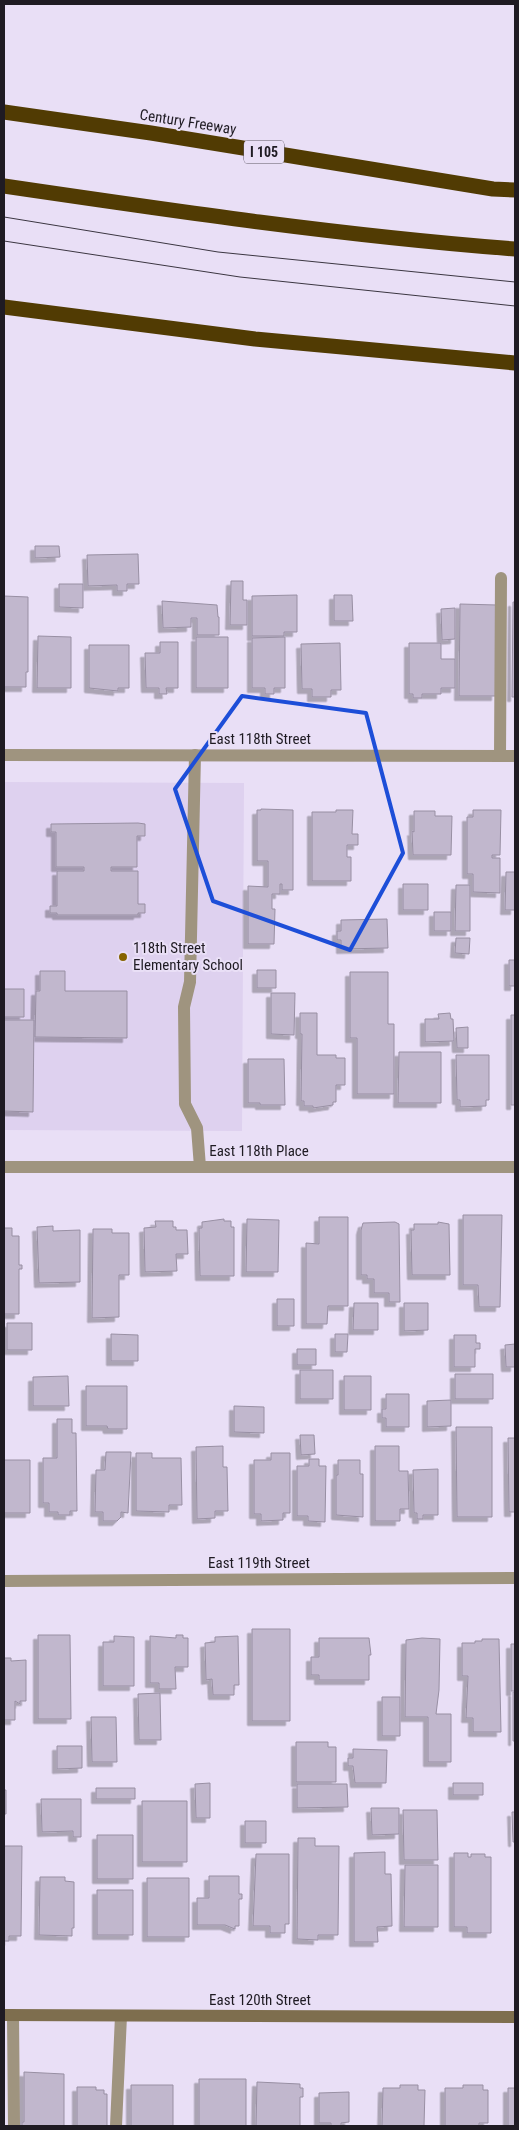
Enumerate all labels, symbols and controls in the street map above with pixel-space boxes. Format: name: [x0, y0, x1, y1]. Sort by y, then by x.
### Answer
street label: Century Freeway: [138, 105, 238, 139]
road number: I 105: [244, 140, 284, 163]
street label: East 118th Street: [209, 730, 311, 748]
place label: 118th Street Elementary School: [133, 939, 243, 974]
marker: 118th Street Elementary School: [117, 951, 129, 963]
street label: East 118th Place: [209, 1142, 309, 1160]
street label: East 119th Street: [208, 1554, 310, 1572]
street label: East 120th Street: [209, 1991, 311, 2009]

